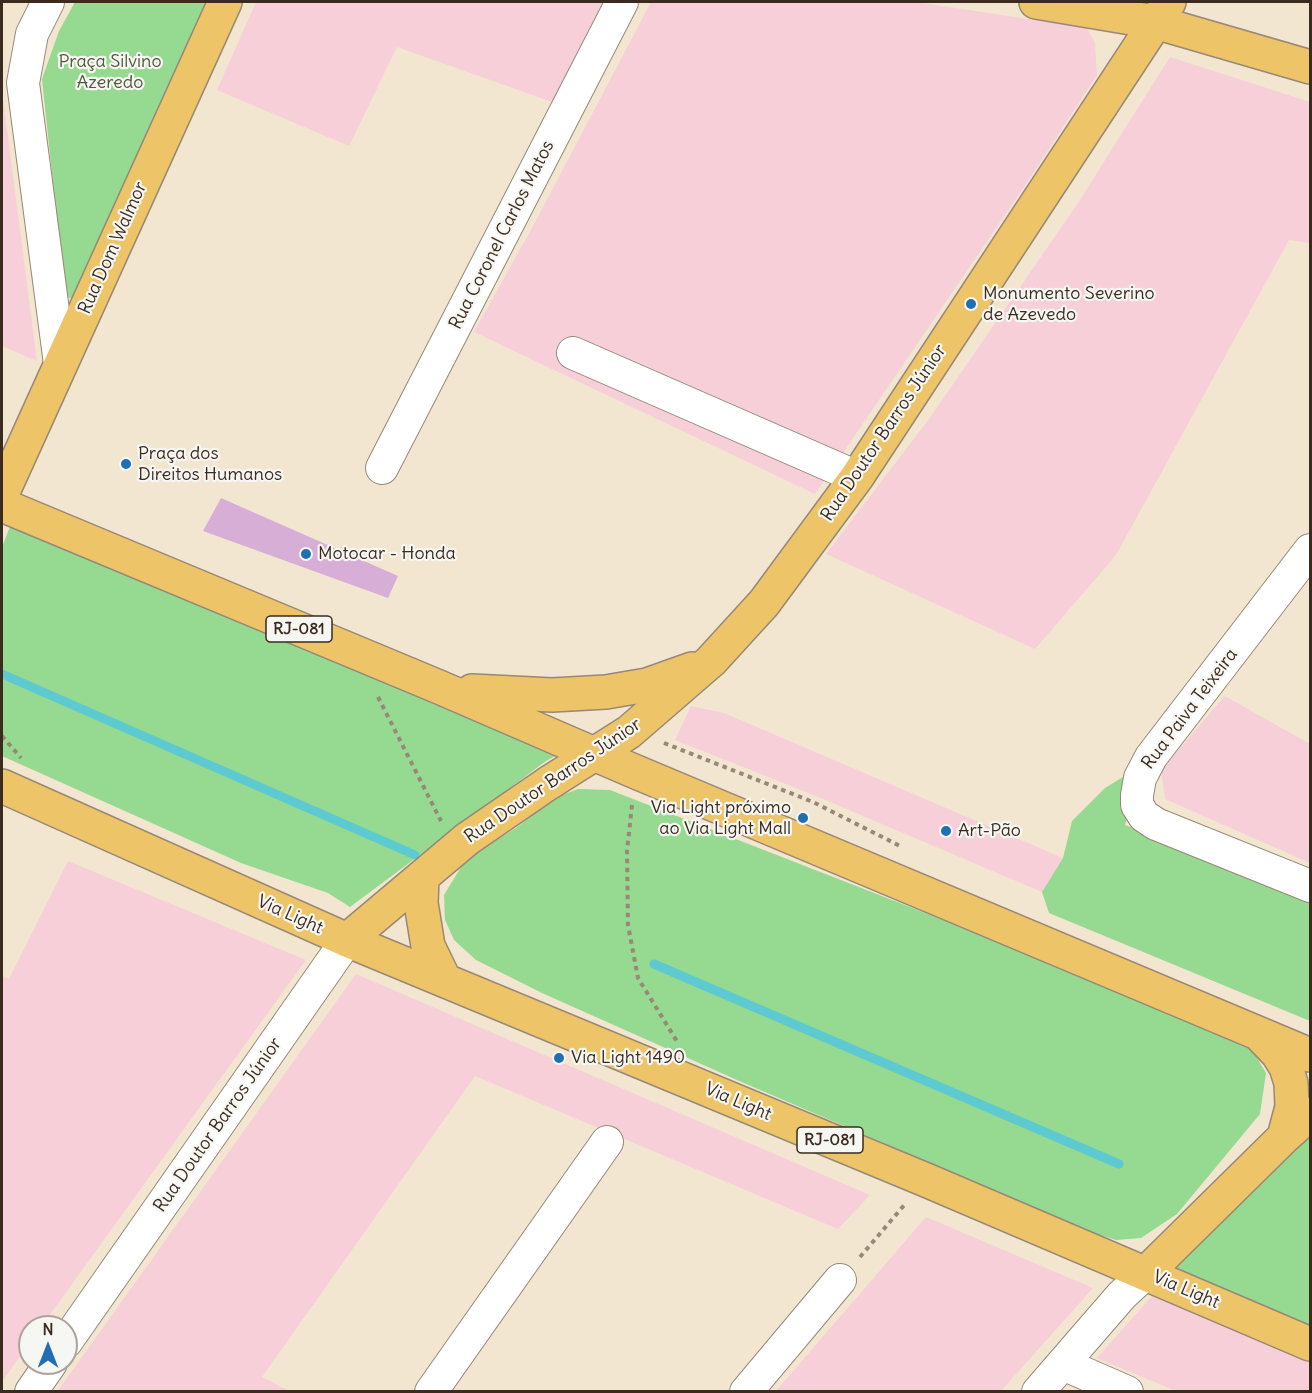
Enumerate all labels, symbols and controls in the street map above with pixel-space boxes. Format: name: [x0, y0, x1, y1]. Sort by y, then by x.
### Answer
park label: Praça Silvino Azeredo: [58, 51, 162, 94]
street label: Rua Coronel Carlos Matos: [445, 137, 559, 333]
street label: Rua Dom Walmor: [74, 178, 152, 318]
place label: Monumento Severino de Azevedo: [983, 283, 1155, 326]
marker: Monumento Severino de Azevedo: [964, 297, 978, 311]
street label: Rua Doutor Barros Júnior: [817, 341, 951, 525]
place label: Praça dos Direitos Humanos: [138, 443, 282, 486]
marker: Praça dos Direitos Humanos: [119, 457, 133, 471]
place label: Motocar - Honda: [318, 543, 456, 565]
marker: Motocar - Honda: [299, 547, 313, 561]
road number: RJ-081: [266, 616, 332, 642]
street label: Rua Paiva Teixeira: [1138, 644, 1242, 774]
street label: Rua Doutor Barros Júnior: [461, 714, 645, 848]
place label: Via Light próximo ao Via Light Mall: [651, 797, 791, 840]
marker: Via Light próximo ao Via Light Mall: [796, 811, 810, 825]
place label: Art-Pão: [958, 820, 1021, 842]
marker: Art-Pão: [939, 824, 953, 838]
street label: Via Light: [254, 891, 326, 939]
street label: Rua Doutor Barros Júnior: [149, 1033, 287, 1217]
place label: Via Light 1490: [571, 1047, 685, 1069]
marker: Via Light 1490: [552, 1051, 566, 1065]
street label: Via Light: [702, 1078, 774, 1126]
road number: RJ-081: [797, 1127, 863, 1153]
street label: Via Light: [1150, 1266, 1222, 1314]
north arrow: [18, 1315, 78, 1375]
text: N: [42, 1319, 54, 1339]

